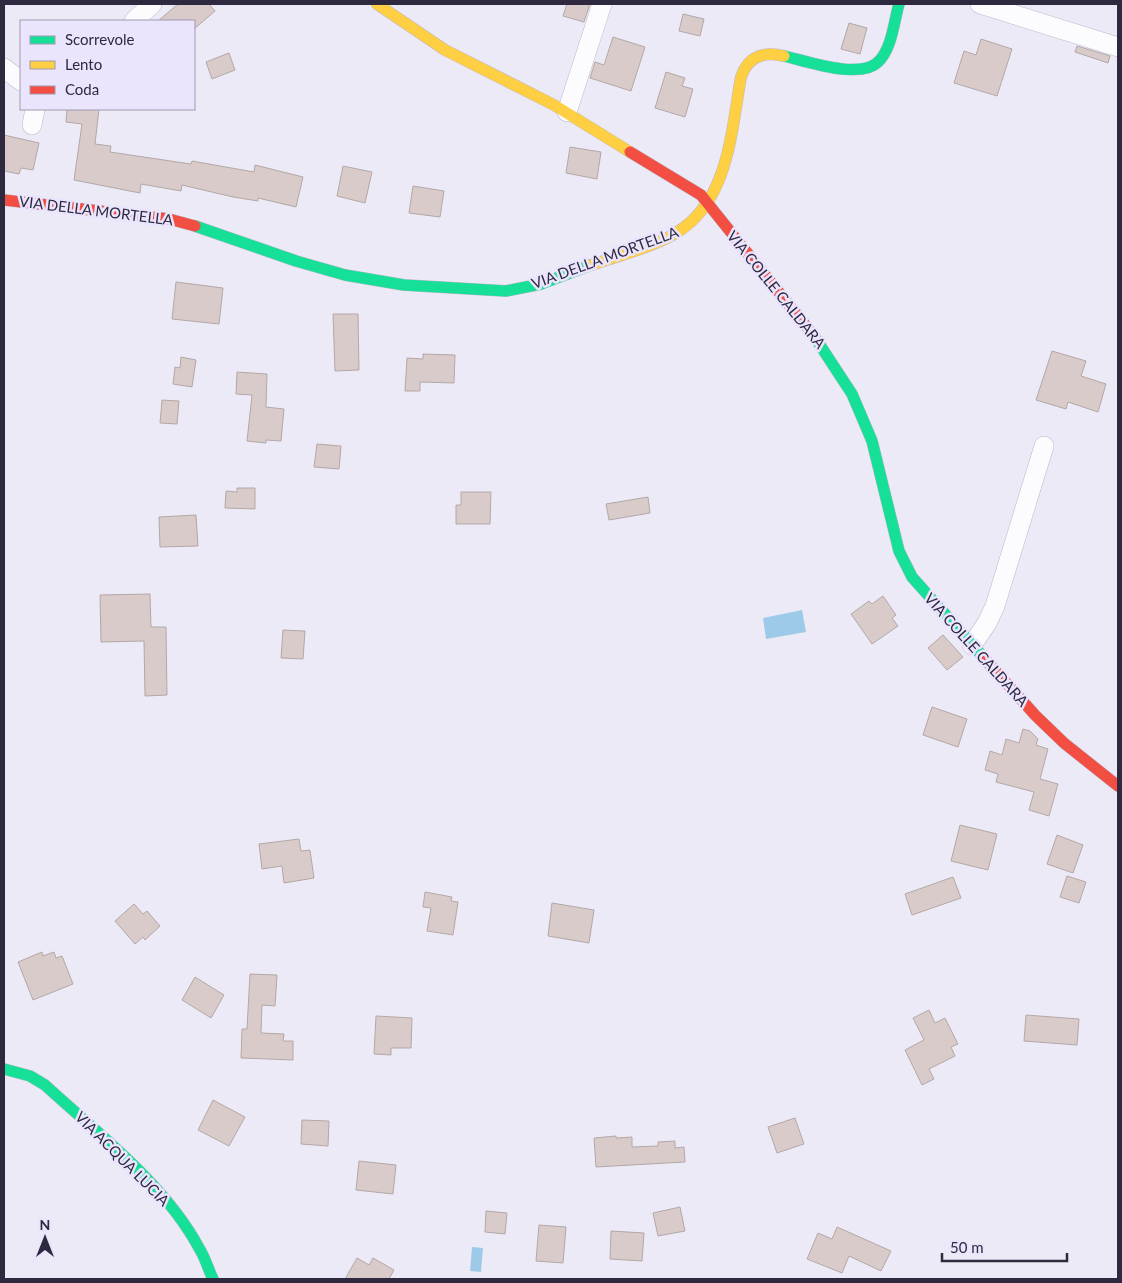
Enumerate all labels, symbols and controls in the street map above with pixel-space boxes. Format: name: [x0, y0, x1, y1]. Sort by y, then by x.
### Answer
legend: [20, 20, 195, 110]
text: Scorrevole: [65, 30, 135, 48]
text: Lento: [65, 55, 102, 73]
text: Coda: [65, 80, 99, 98]
street label: VIA DELLA MORTELLA: [18, 192, 175, 228]
street label: VIA DELLA MORTELLA: [529, 222, 681, 292]
street label: VIA COLLE CALDARA: [724, 227, 830, 353]
street label: VIA COLLE CALDARA: [921, 589, 1033, 710]
street label: VIA ACQUA LUCIA: [72, 1107, 174, 1210]
north arrow: [20, 1213, 70, 1263]
text: N: [40, 1216, 50, 1233]
scale bar: [942, 1230, 1067, 1262]
text: 50 m: [950, 1238, 984, 1256]

